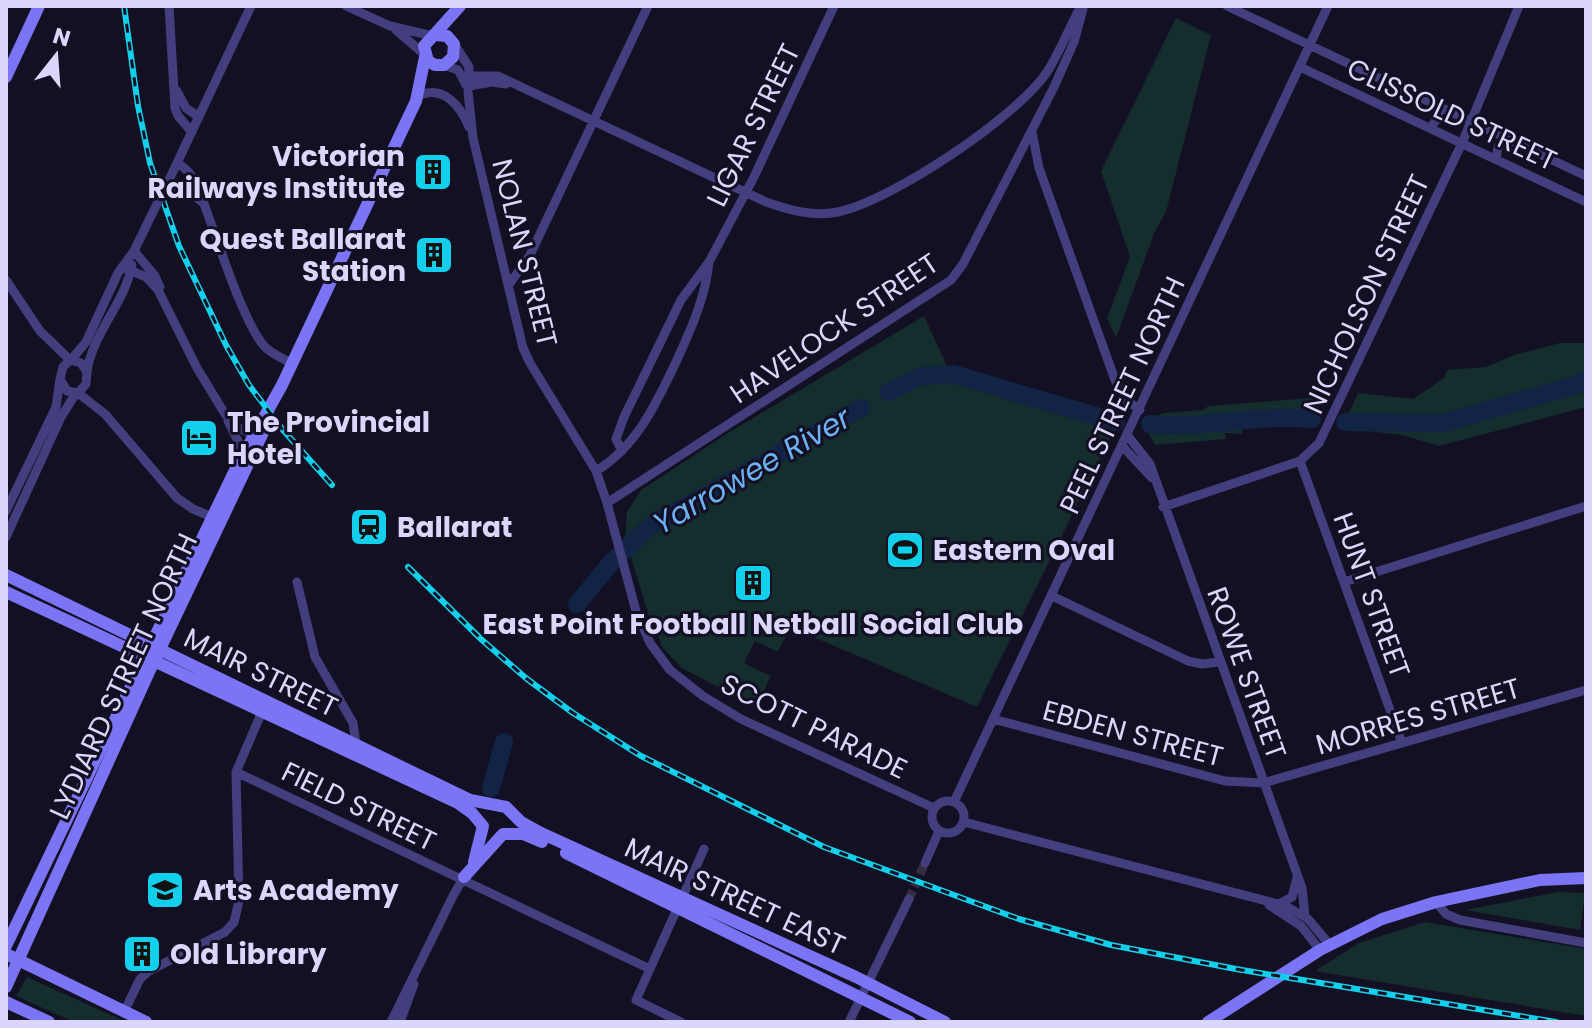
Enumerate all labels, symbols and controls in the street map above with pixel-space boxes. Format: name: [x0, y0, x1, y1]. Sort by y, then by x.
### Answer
north arrow: [16, 16, 96, 96]
text: N: [49, 20, 74, 55]
street label: LIGAR STREET: [697, 37, 810, 213]
street label: CLISSOLD STREET: [1341, 49, 1563, 180]
place label: Victorian Railways Institute: [147, 137, 405, 208]
building icon: Victorian Railways Institute: [412, 151, 454, 193]
street label: NOLAN STREET: [482, 155, 567, 351]
street label: NICHOLSON STREET: [1294, 168, 1439, 420]
place label: Quest Ballarat Station: [200, 220, 406, 291]
building icon: Quest Ballarat Station: [413, 234, 455, 276]
street label: HAVELOCK STREET: [722, 244, 946, 413]
street label: PEEL STREET NORTH: [1050, 270, 1195, 520]
water label: Yarrowee River: [645, 396, 859, 545]
place label: The Provincial Hotel: [227, 403, 430, 474]
hotel icon: The Provincial Hotel: [178, 417, 220, 459]
station icon: Ballarat: [348, 506, 390, 548]
street label: HUNT STREET: [1324, 507, 1419, 683]
place label: Ballarat: [397, 508, 512, 547]
street label: LYDIARD STREET NORTH: [40, 527, 207, 826]
sports icon: Eastern Oval: [884, 529, 926, 571]
place label: Eastern Oval: [933, 531, 1115, 570]
building icon: East Point Football Netball Social Club: [732, 562, 774, 604]
street label: ROWE STREET: [1197, 582, 1296, 765]
place label: East Point Football Netball Social Club: [483, 605, 1023, 644]
street label: MAIR STREET: [177, 618, 344, 727]
street label: SCOTT PARADE: [714, 664, 914, 788]
street label: MORRES STREET: [1311, 669, 1525, 764]
street label: EBDEN STREET: [1038, 691, 1227, 776]
street label: FIELD STREET: [275, 752, 442, 861]
street label: MAIR STREET EAST: [618, 828, 851, 965]
school or university icon: Arts Academy: [144, 869, 186, 911]
place label: Arts Academy: [193, 871, 399, 910]
building icon: Old Library: [121, 933, 163, 975]
place label: Old Library: [170, 935, 327, 974]

